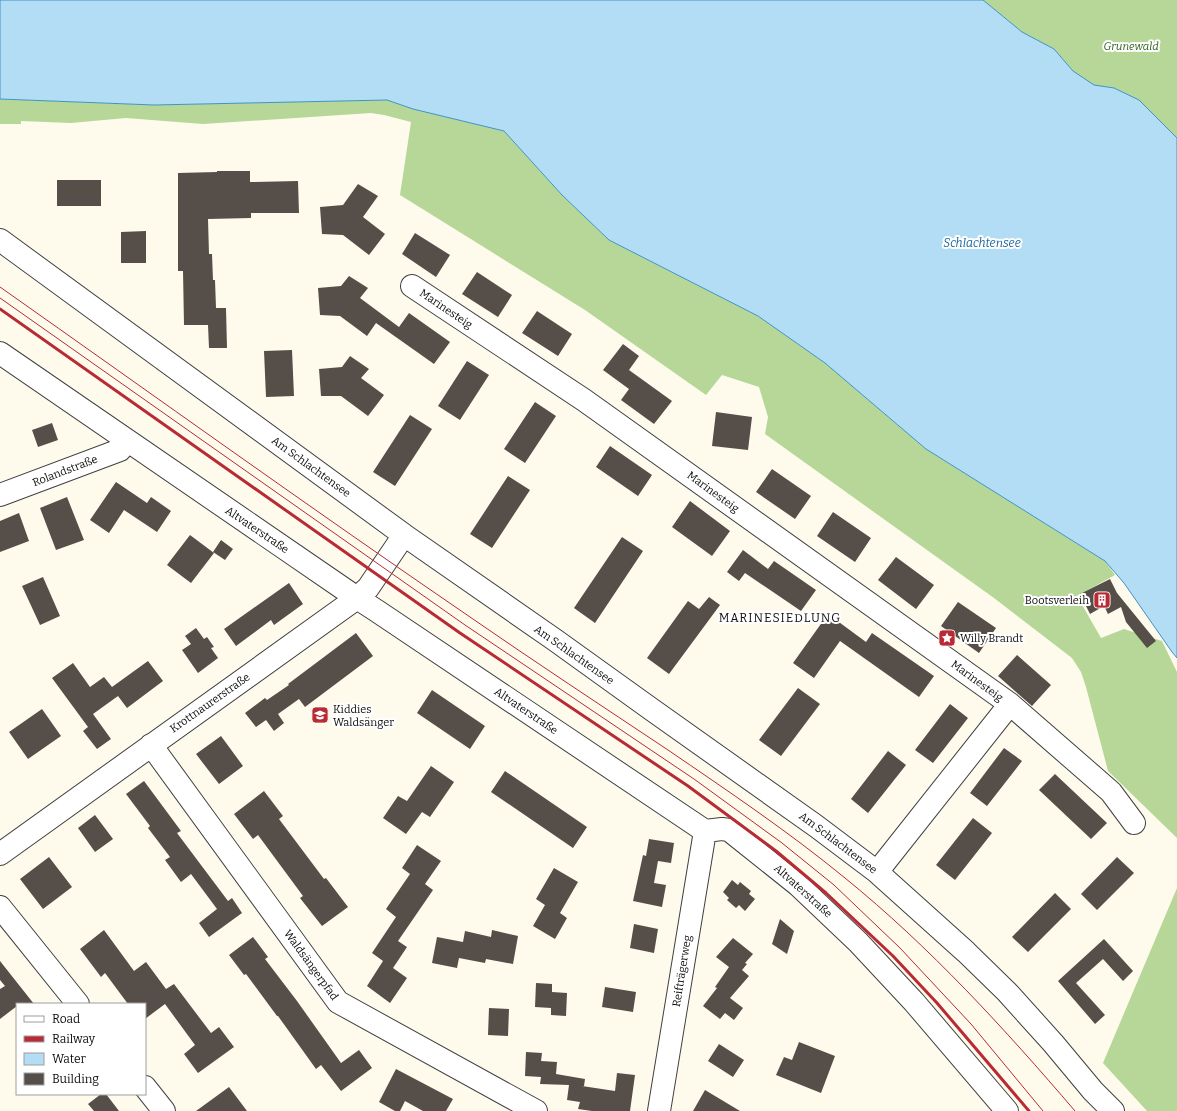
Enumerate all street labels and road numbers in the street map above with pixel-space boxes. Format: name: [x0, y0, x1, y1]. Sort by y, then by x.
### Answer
street label: Marinesteig: [417, 287, 475, 331]
street label: Am Schlachtensee: [269, 434, 353, 500]
street label: Rolandstraße: [31, 453, 99, 489]
street label: Marinesteig: [684, 469, 742, 515]
street label: Altvaterstraße: [223, 504, 291, 556]
street label: Am Schlachtensee: [532, 623, 616, 687]
street label: Marinesteig: [948, 658, 1006, 704]
street label: Krottnaurerstraße: [168, 671, 252, 735]
street label: Altvaterstraße: [492, 685, 560, 737]
street label: Am Schlachtensee: [796, 809, 880, 877]
street label: Altvaterstraße: [771, 862, 835, 920]
street label: Waldsängerpfad: [281, 927, 341, 1003]
street label: Reifträgerweg: [670, 934, 694, 1008]

